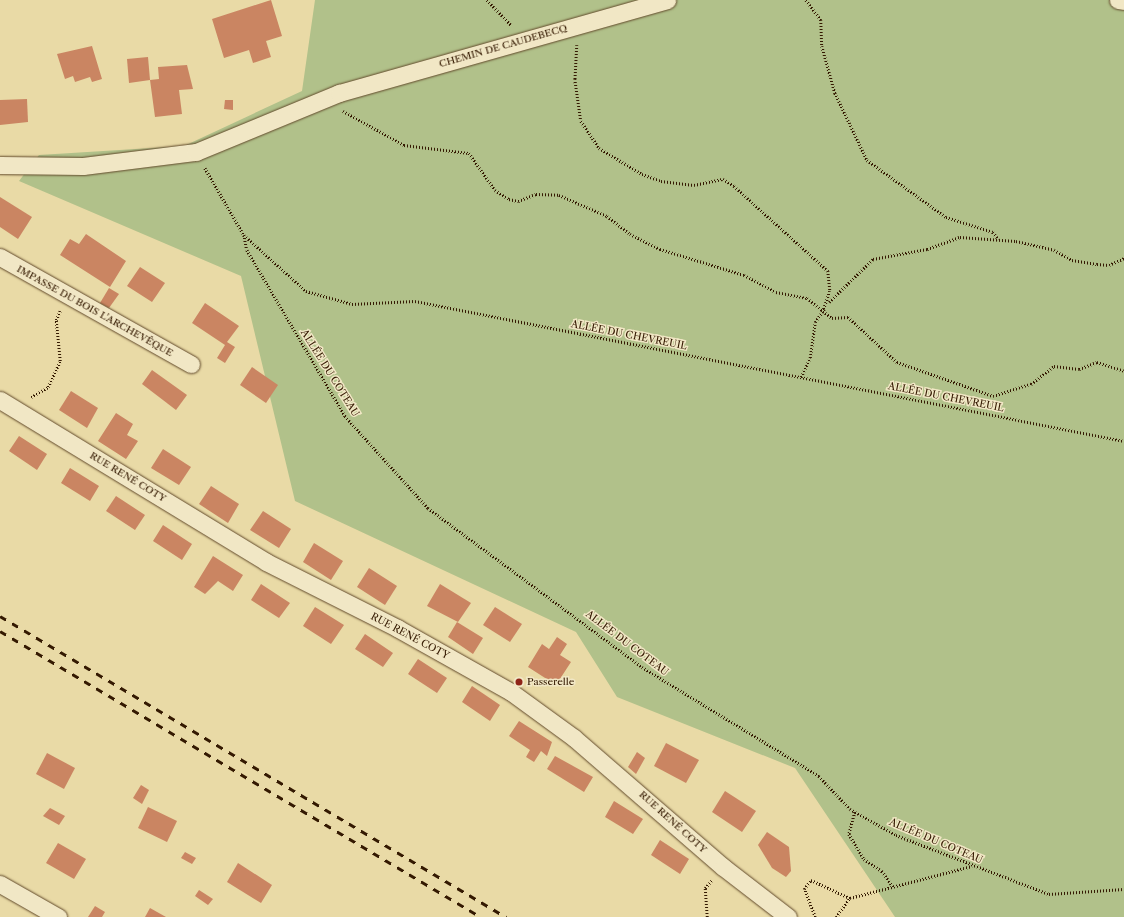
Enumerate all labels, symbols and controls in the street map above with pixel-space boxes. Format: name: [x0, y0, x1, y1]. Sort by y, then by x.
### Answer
street label: CHEMIN DE CAUDEBECQ: [438, 22, 568, 70]
street label: IMPASSE DU BOIS L'ARCHEVÊQUE: [15, 263, 175, 359]
street label: ALLÉE DU CHEVREUIL: [570, 318, 688, 352]
street label: ALLÉE DU COTEAU: [298, 327, 362, 419]
street label: ALLÉE DU CHEVREUIL: [887, 380, 1005, 414]
street label: RUE RENÉ COTY: [88, 449, 168, 505]
street label: ALLÉE DU COTEAU: [583, 608, 671, 678]
street label: RUE RENÉ COTY: [369, 610, 451, 662]
place label: Passerelle: [527, 676, 574, 688]
marker: Passerelle: [514, 677, 524, 687]
street label: RUE RENÉ COTY: [637, 788, 709, 856]
street label: ALLÉE DU COTEAU: [887, 816, 985, 866]

